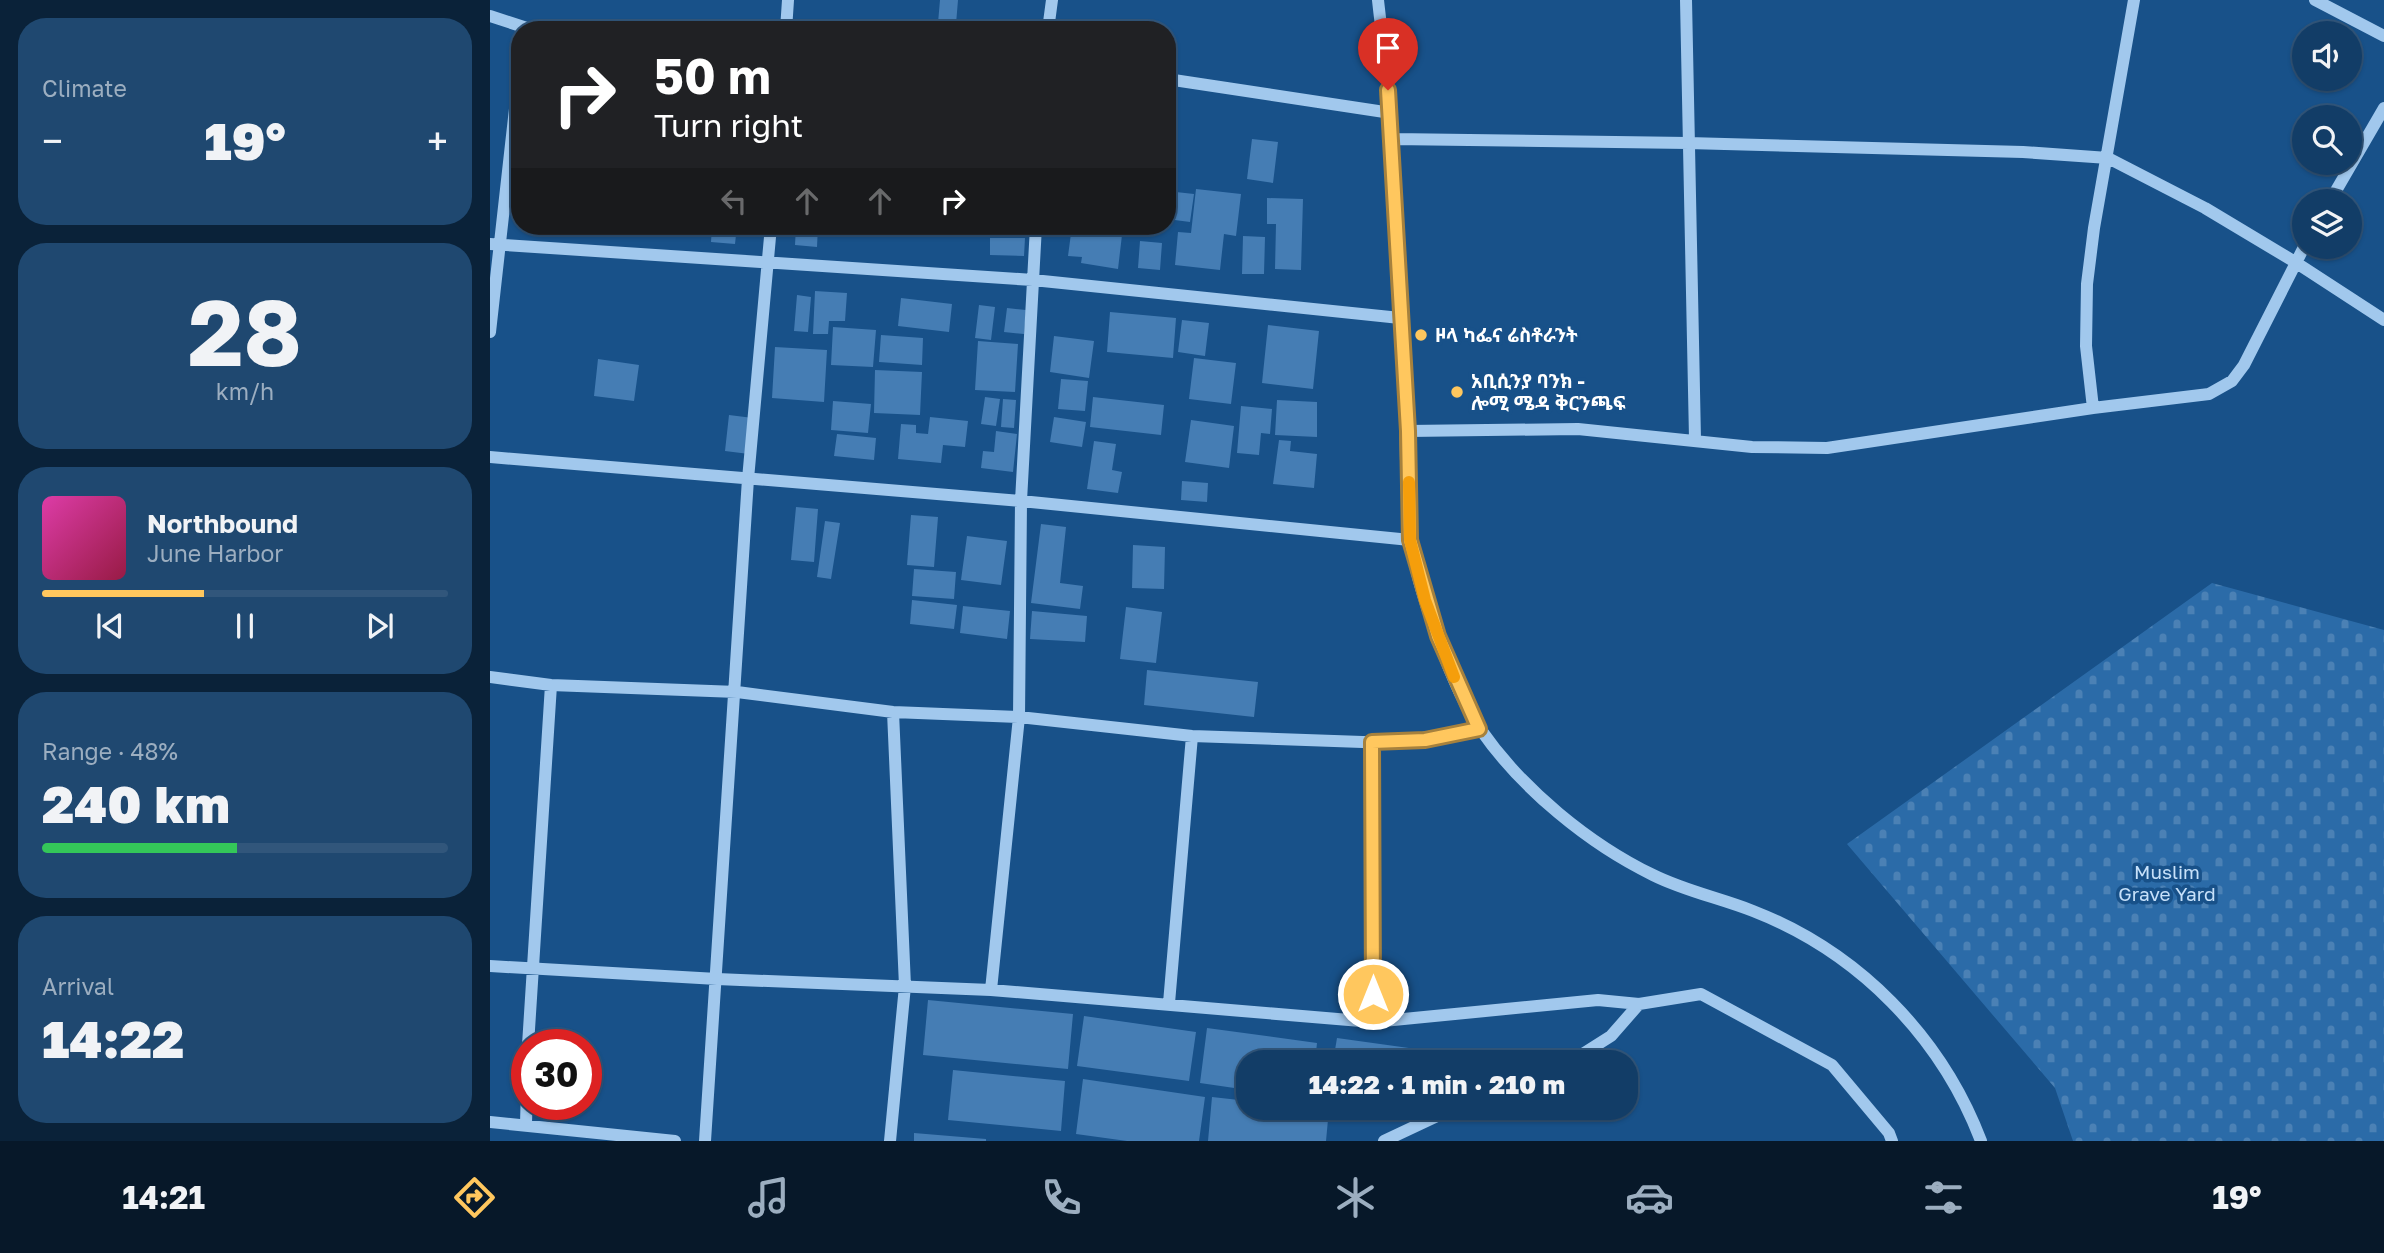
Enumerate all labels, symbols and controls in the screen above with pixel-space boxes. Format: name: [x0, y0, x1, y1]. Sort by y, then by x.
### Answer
pin: [1358, 18, 1418, 90]
map controls: [2292, 21, 2362, 259]
button: sound: [2292, 21, 2362, 91]
icon: arrive: [1369, 29, 1407, 67]
text: 50 m: [654, 46, 771, 105]
icon: right: [539, 49, 630, 140]
text: Climate: [42, 74, 127, 102]
button: search: [2292, 105, 2362, 175]
text: Turn right: [654, 106, 803, 144]
text: 19°: [204, 109, 286, 171]
text: −: [42, 118, 63, 163]
text: +: [427, 118, 448, 163]
icon: left: [715, 182, 753, 220]
icon: ahead: [788, 182, 826, 220]
icon: ahead: [861, 182, 899, 220]
icon: right: [934, 182, 972, 220]
button: layers: [2292, 189, 2362, 259]
text: 28: [188, 277, 302, 386]
place label: ዞላ ካፌና ሬስቶራንት: [1435, 323, 1578, 346]
marker: ዞላ ካፌና ሬስቶራንት: [1413, 327, 1429, 343]
place label: አቢሲንያ ባንክ - ሎሚ ሜዳ ቅርንጫፍ: [1471, 369, 1626, 414]
text: km/h: [216, 377, 274, 405]
marker: አቢሲንያ ባንክ - ሎሚ ሜዳ ቅርንጫፍ: [1449, 384, 1465, 400]
text: Northbound: [147, 508, 298, 539]
text: June Harbor: [147, 539, 283, 567]
icon: previous: [91, 607, 129, 645]
icon: pause: [226, 607, 264, 645]
icon: next: [361, 607, 399, 645]
text: Range · 48%: [42, 737, 178, 765]
text: 240 km: [42, 772, 230, 834]
park label: Muslim Grave Yard: [2118, 860, 2216, 905]
position arrow: [1336, 957, 1410, 1031]
text: Arrival: [42, 972, 114, 1000]
text: 14:22: [42, 1007, 184, 1069]
speed limit sign: 30: [511, 1029, 602, 1120]
text: 14:22 · 1 min · 210 m: [1309, 1069, 1565, 1100]
icon: directions: [450, 1173, 499, 1222]
icon: music: [744, 1173, 793, 1222]
icon: phone: [1037, 1173, 1086, 1222]
icon: climate: [1331, 1173, 1380, 1222]
icon: car: [1625, 1173, 1674, 1222]
icon: filters: [1919, 1173, 1968, 1222]
text: 14:21: [122, 1178, 205, 1216]
text: 19°: [2212, 1178, 2262, 1216]

